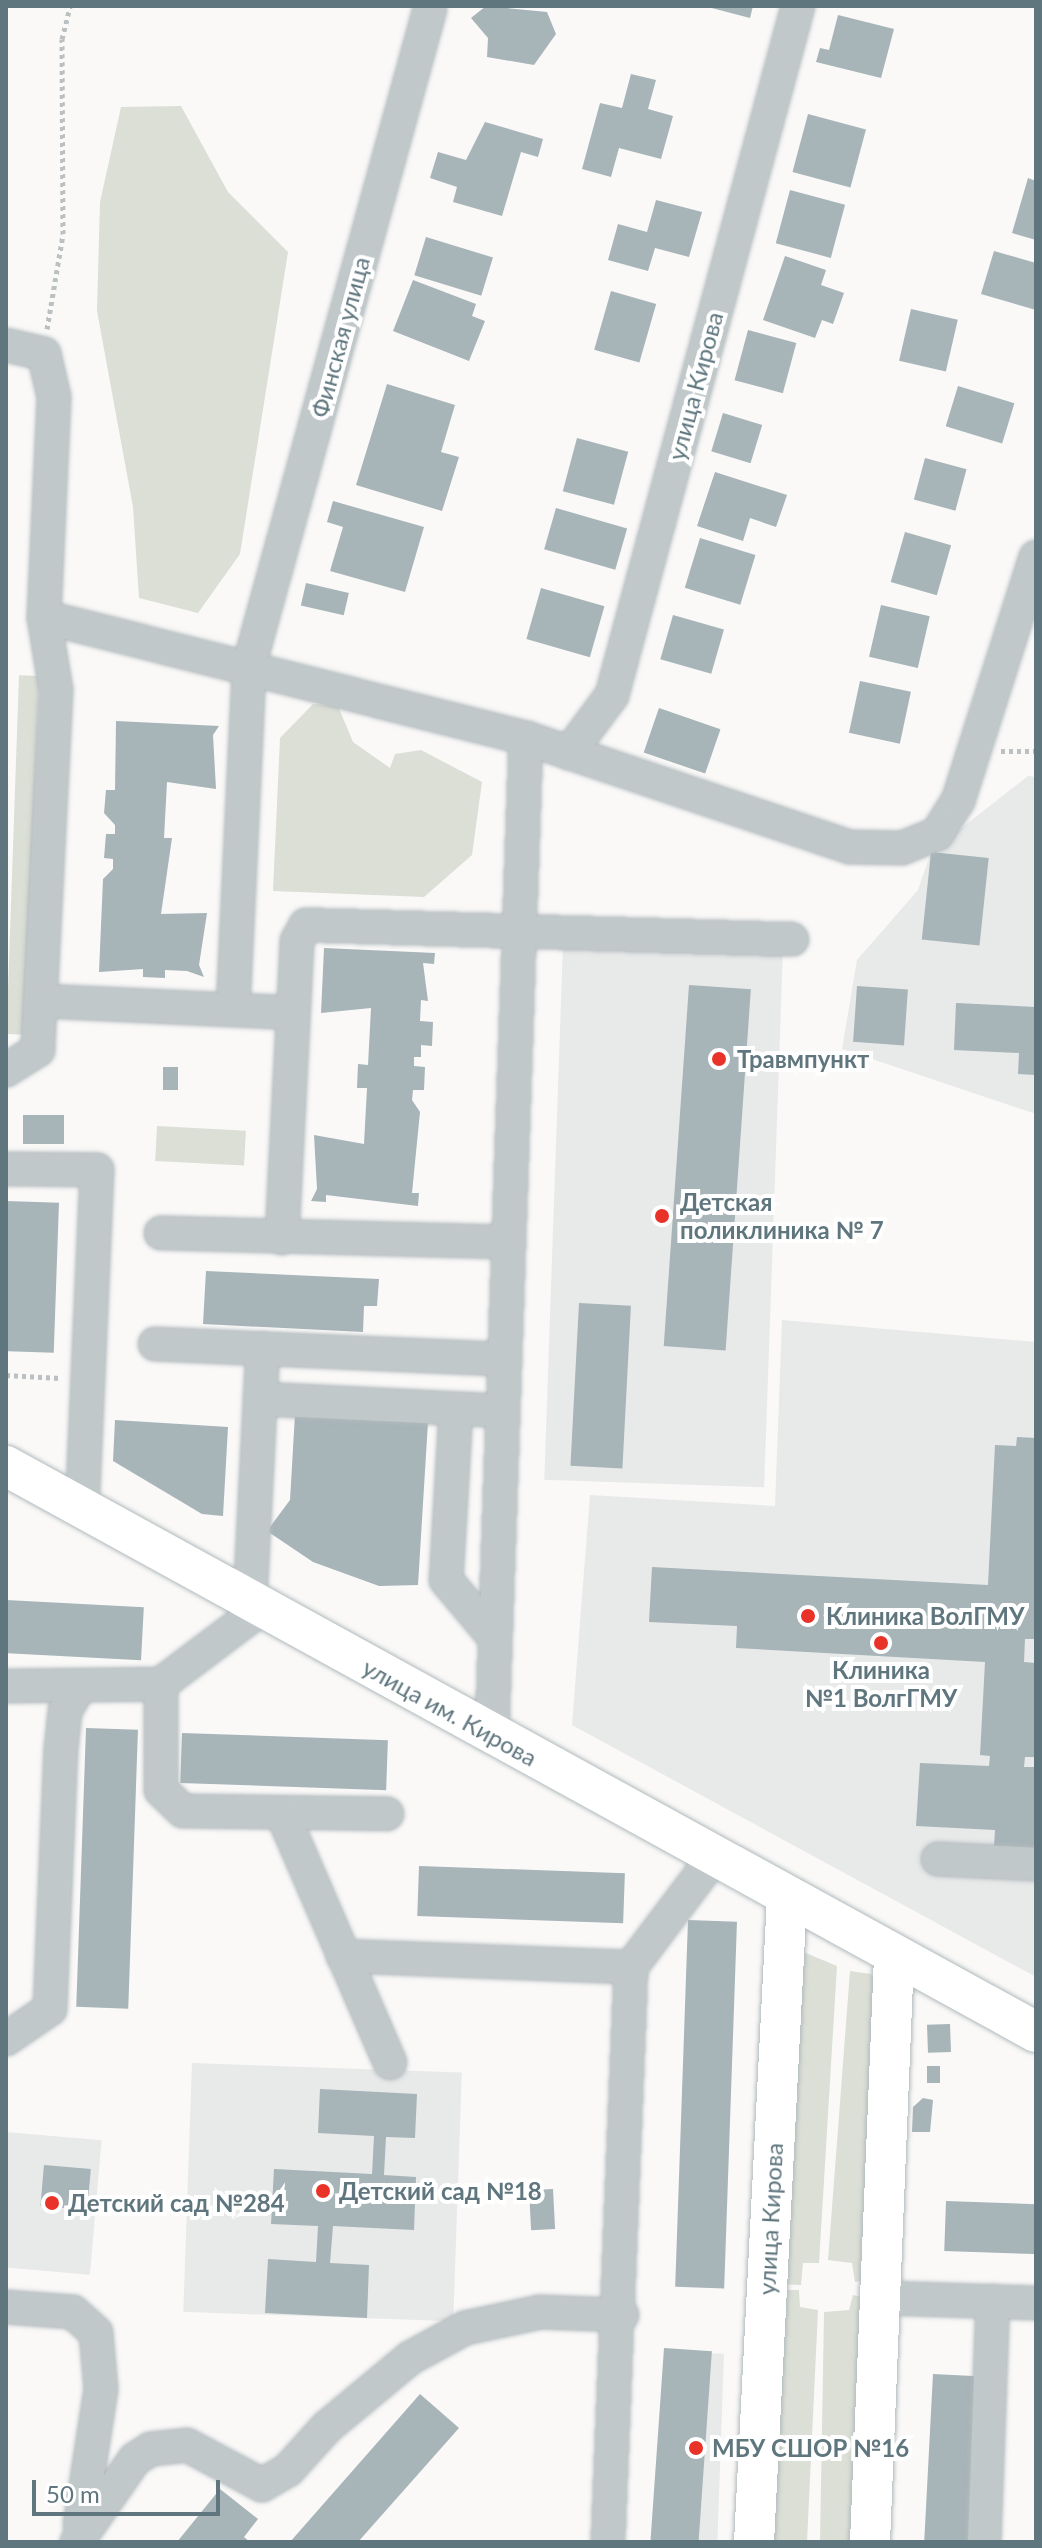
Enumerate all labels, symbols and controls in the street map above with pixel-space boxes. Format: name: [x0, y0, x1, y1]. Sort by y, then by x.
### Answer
street label: Финская улица: [305, 253, 375, 421]
street label: улица Кирова: [661, 309, 729, 463]
place label: Травмпункт: [737, 1045, 869, 1073]
marker: Травмпункт: [708, 1048, 730, 1070]
place label: Детская поликлиника № 7: [680, 1188, 884, 1244]
marker: Детская поликлиника № 7: [651, 1205, 673, 1227]
place label: Клиника ВолГМУ: [826, 1602, 1024, 1630]
marker: Клиника ВолГМУ: [797, 1605, 819, 1627]
marker: Клиника №1 ВолгГМУ: [872, 1634, 890, 1652]
street label: улица им. Кирова: [358, 1652, 542, 1772]
place label: Клиника №1 ВолгГМУ: [805, 1656, 957, 1712]
street label: улица Кирова: [752, 2142, 788, 2296]
place label: Детский сад №18: [339, 2177, 542, 2205]
marker: Детский сад №18: [314, 2182, 332, 2200]
place label: Детский сад №284: [68, 2189, 285, 2217]
marker: Детский сад №284: [43, 2194, 61, 2212]
place label: МБУ СШОР №16: [712, 2434, 909, 2462]
marker: МБУ СШОР №16: [687, 2439, 705, 2457]
scale bar: [36, 2464, 224, 2514]
text: 50 m: [46, 2479, 100, 2508]

